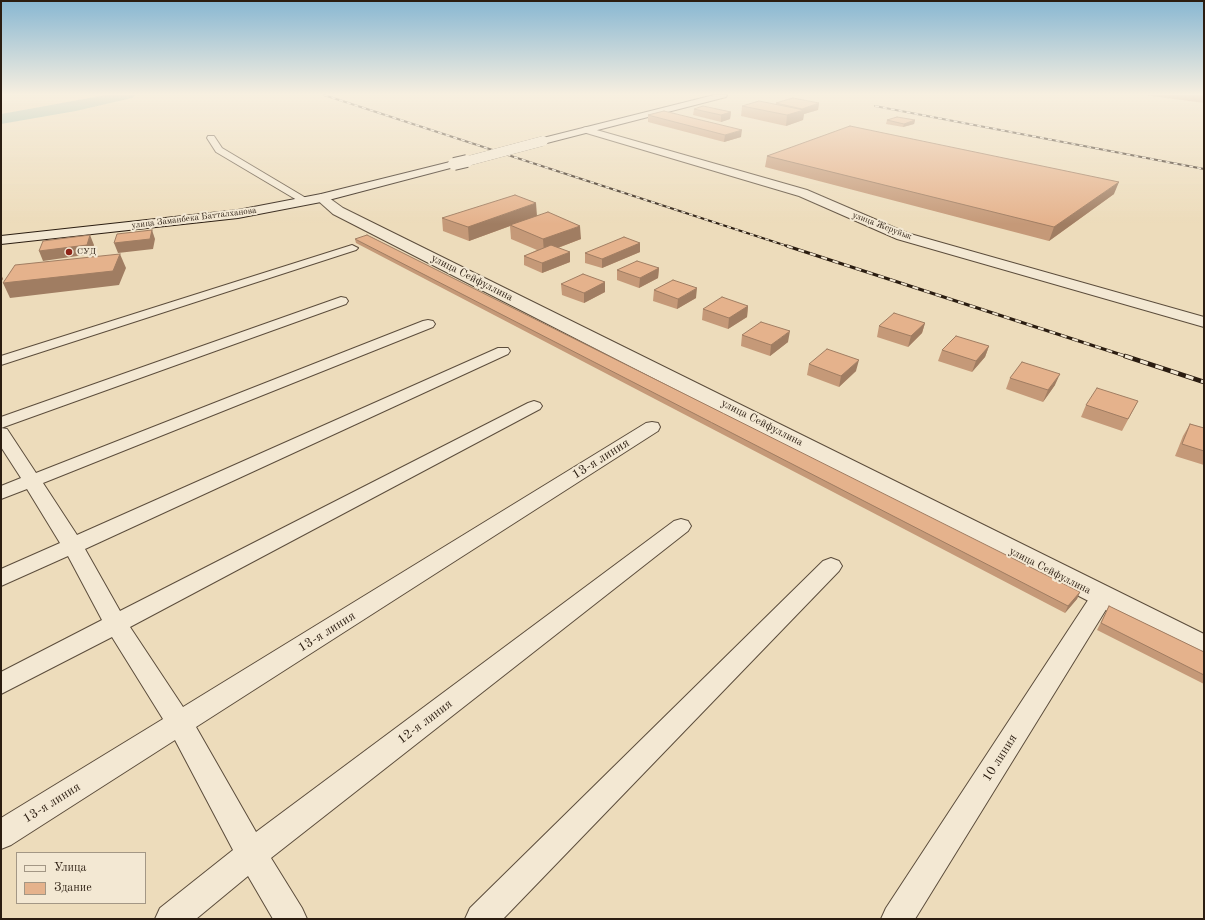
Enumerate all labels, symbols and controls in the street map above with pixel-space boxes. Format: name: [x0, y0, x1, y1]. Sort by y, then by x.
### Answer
street label: улица Заманбека Батталханова: [131, 205, 257, 231]
street label: улица Жеруйык: [851, 210, 913, 242]
marker: СУД: [64, 247, 74, 257]
place label: СУД: [77, 247, 96, 257]
street label: улица Сейфуллина: [429, 252, 515, 304]
street label: улица Сейфуллина: [719, 397, 805, 449]
street label: 13-я линия: [569, 435, 633, 483]
street label: улица Сейфуллина: [1007, 545, 1093, 597]
street label: 13-я линия: [295, 608, 359, 656]
street label: 12-я линия: [394, 696, 456, 748]
street label: 10 линия: [979, 731, 1021, 785]
street label: 13-я линия: [20, 779, 84, 827]
legend: [16, 852, 146, 904]
text: Улица: [54, 862, 87, 874]
text: Здание: [54, 882, 92, 894]

